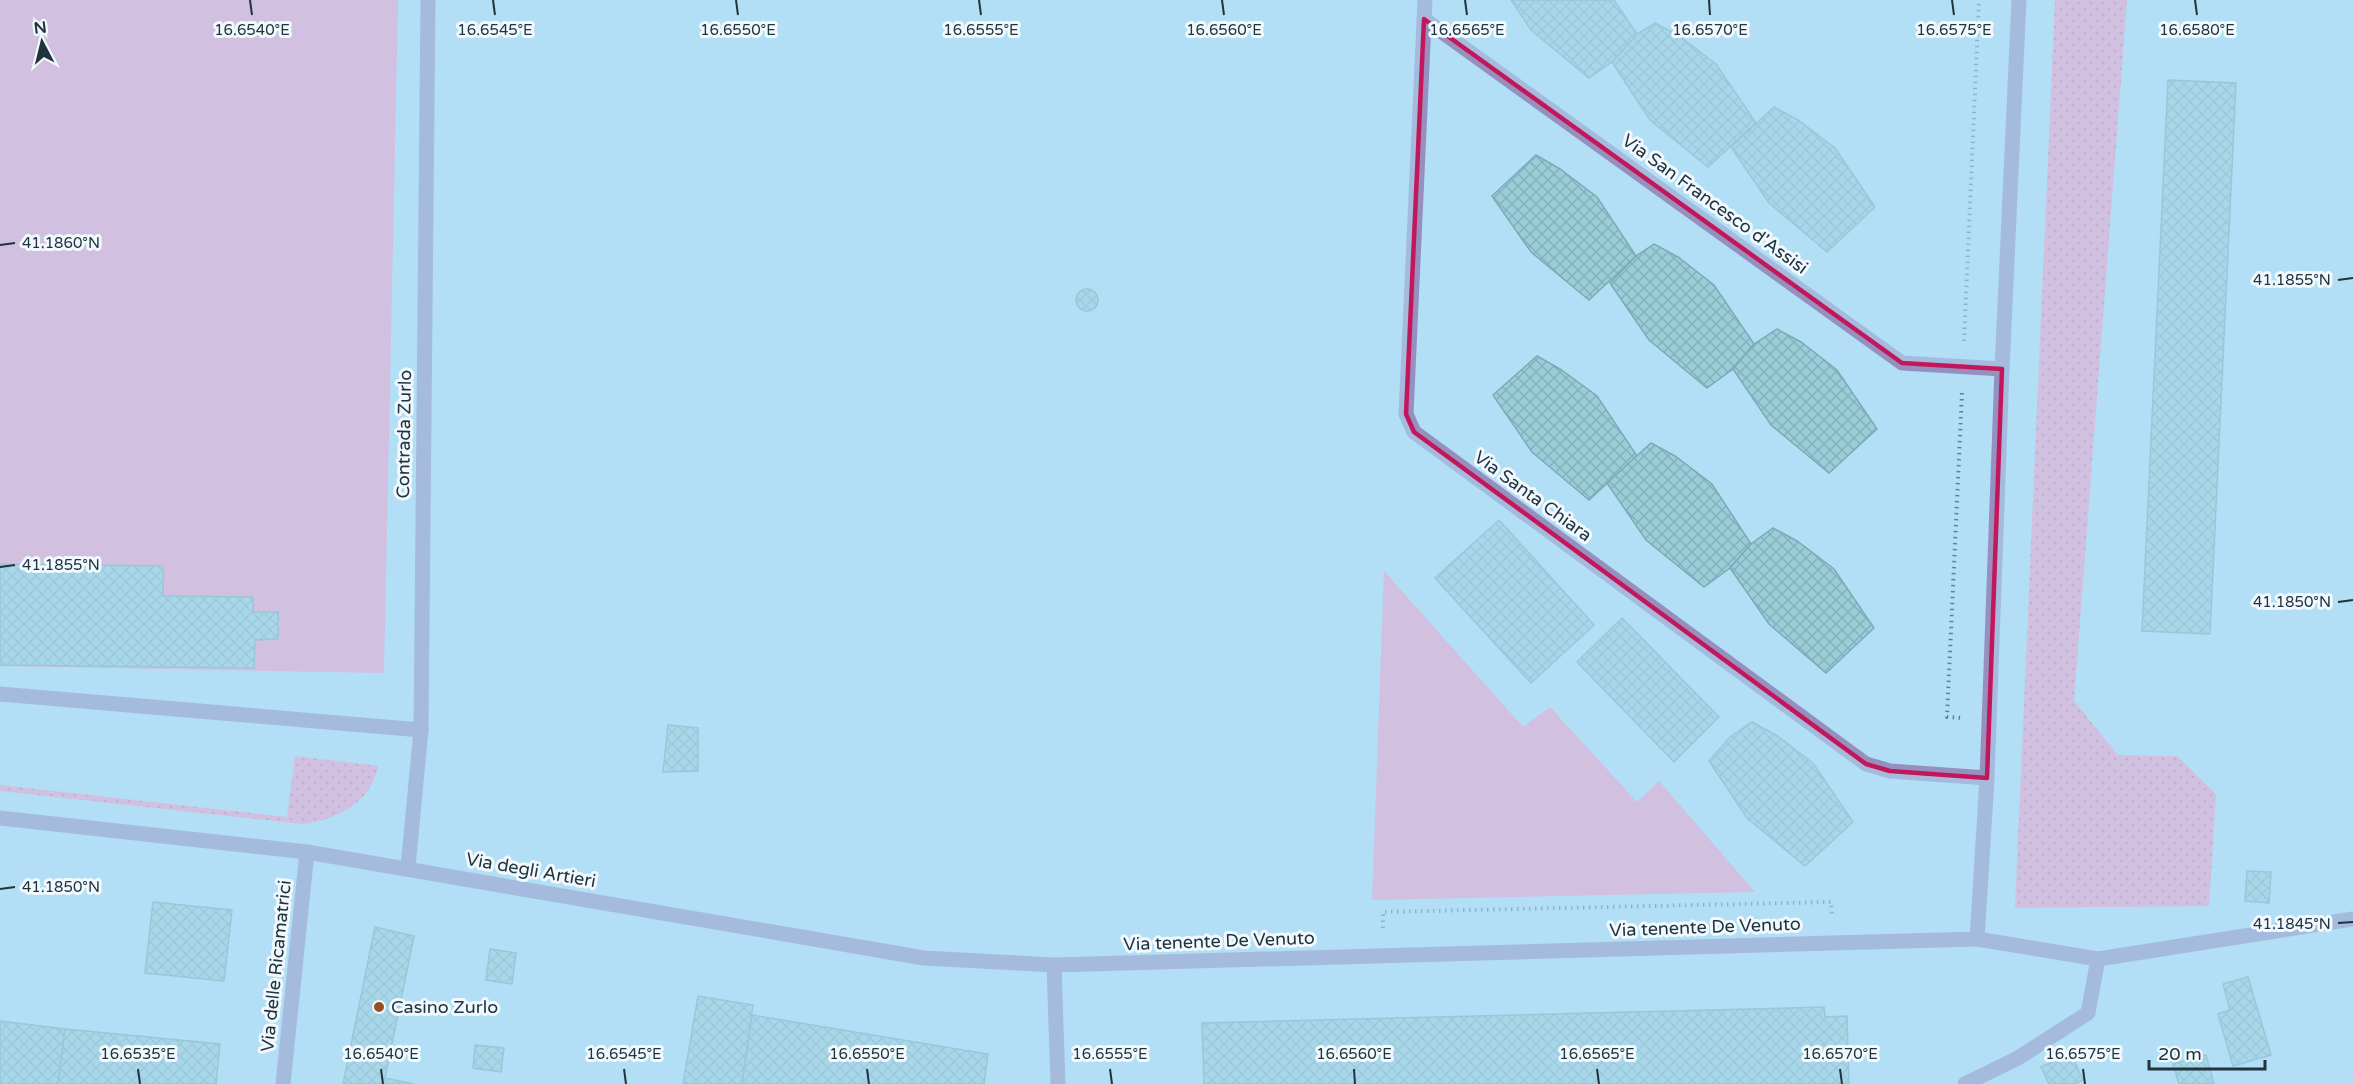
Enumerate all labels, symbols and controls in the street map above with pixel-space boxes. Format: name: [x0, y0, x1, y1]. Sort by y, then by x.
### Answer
north arrow: [12, 12, 72, 72]
text: N: [33, 17, 48, 39]
text: 16.6540°E: [214, 21, 290, 39]
text: 16.6545°E: [457, 21, 533, 39]
text: 16.6550°E: [700, 21, 776, 39]
text: 16.6555°E: [943, 21, 1019, 39]
text: 16.6560°E: [1186, 21, 1262, 39]
text: 16.6565°E: [1429, 21, 1505, 39]
text: 16.6570°E: [1672, 21, 1748, 39]
text: 16.6575°E: [1916, 21, 1992, 39]
text: 16.6580°E: [2159, 21, 2235, 39]
street label: Via San Francesco d'Assisi: [1618, 129, 1812, 279]
text: 41.1860°N: [22, 234, 100, 252]
text: 41.1855°N: [2253, 271, 2331, 289]
street label: Contrada Zurlo: [392, 369, 416, 499]
street label: Via Santa Chiara: [1470, 446, 1596, 546]
text: 41.1855°N: [22, 556, 100, 574]
text: 41.1850°N: [2253, 593, 2331, 611]
street label: Via degli Artieri: [464, 848, 598, 892]
text: 41.1850°N: [22, 878, 100, 896]
street label: Via delle Ricamatrici: [256, 879, 296, 1053]
street label: Via tenente De Venuto: [1609, 913, 1801, 941]
text: 41.1845°N: [2253, 915, 2331, 933]
street label: Via tenente De Venuto: [1123, 927, 1315, 955]
place label: Casino Zurlo: [391, 996, 498, 1018]
marker: Casino Zurlo: [372, 1000, 386, 1014]
scale bar: [2149, 1033, 2264, 1071]
text: 20 m: [2158, 1043, 2202, 1065]
text: 16.6535°E: [100, 1045, 176, 1063]
text: 16.6540°E: [343, 1045, 419, 1063]
text: 16.6545°E: [586, 1045, 662, 1063]
text: 16.6550°E: [829, 1045, 905, 1063]
text: 16.6555°E: [1072, 1045, 1148, 1063]
text: 16.6560°E: [1316, 1045, 1392, 1063]
text: 16.6565°E: [1559, 1045, 1635, 1063]
text: 16.6570°E: [1802, 1045, 1878, 1063]
text: 16.6575°E: [2045, 1045, 2121, 1063]

